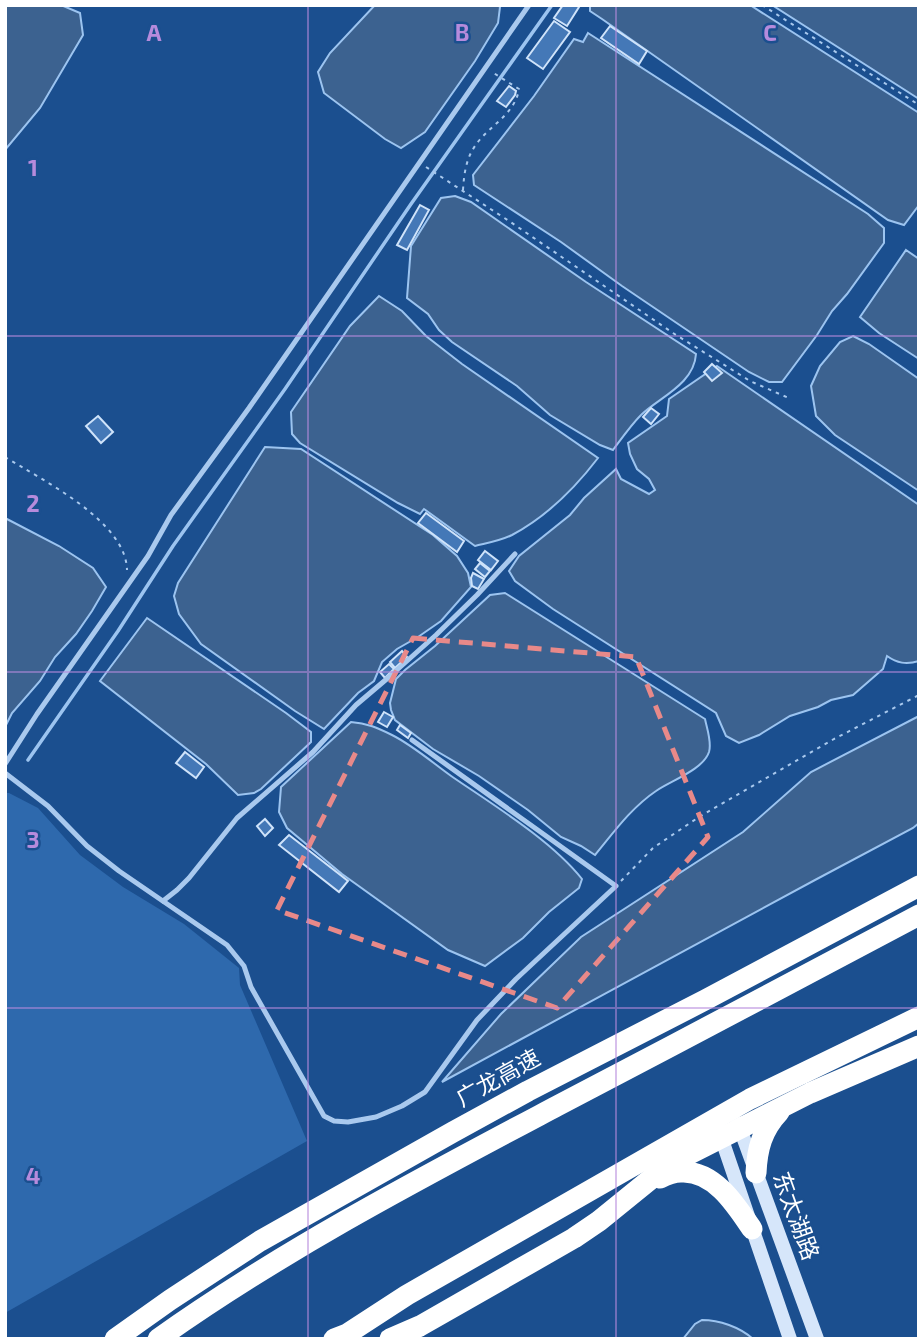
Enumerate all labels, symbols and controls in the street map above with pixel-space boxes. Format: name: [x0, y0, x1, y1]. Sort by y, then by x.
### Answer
text: A: [146, 18, 162, 46]
text: B: [455, 18, 469, 46]
text: C: [763, 18, 777, 46]
text: 1: [28, 153, 38, 181]
text: 2: [26, 489, 40, 517]
text: 3: [26, 825, 40, 853]
street label: 广龙高速: [450, 1043, 545, 1112]
text: 4: [26, 1161, 40, 1189]
street label: 东太湖路: [768, 1168, 826, 1264]

